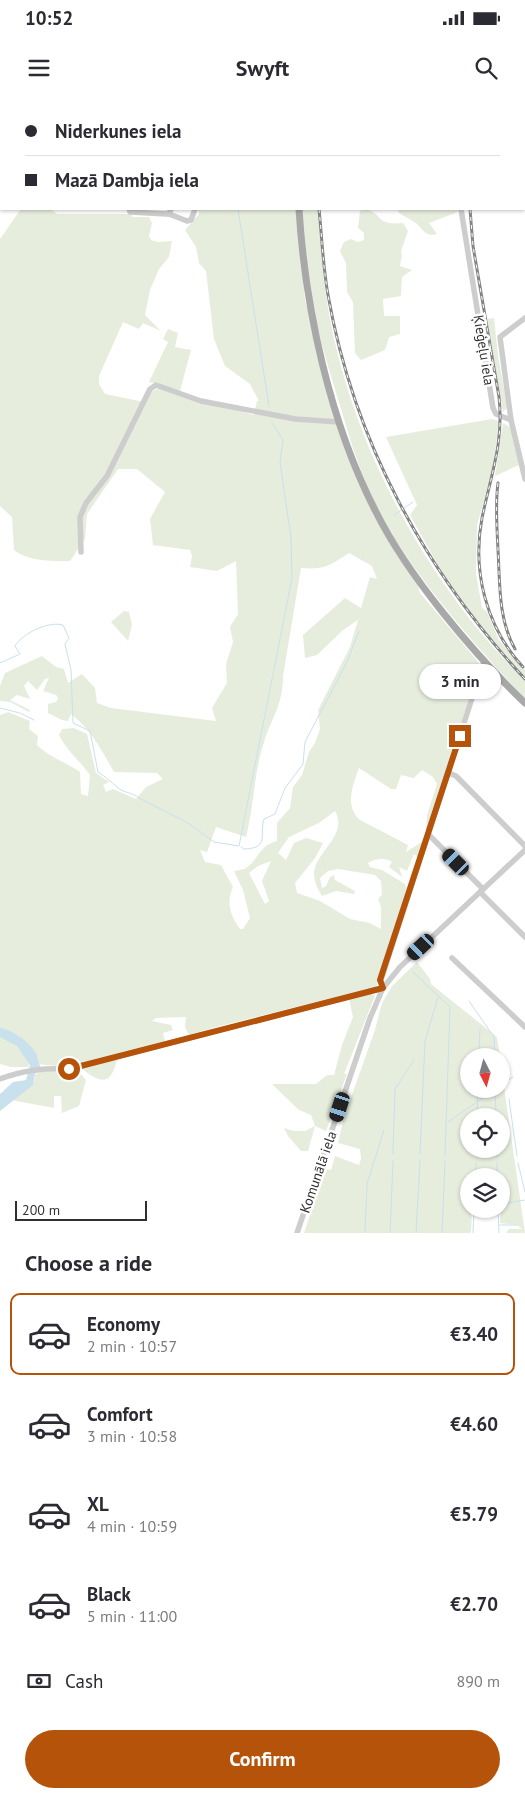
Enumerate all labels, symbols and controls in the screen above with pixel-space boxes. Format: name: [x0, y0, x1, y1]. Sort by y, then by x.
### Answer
text: 10:52: [25, 6, 73, 30]
icon: menu: [25, 54, 53, 82]
text: Swyft: [236, 54, 289, 82]
icon: search: [472, 54, 500, 82]
text: Niderkunes iela: [55, 119, 181, 143]
text: Mazā Dambja iela: [55, 168, 199, 192]
street label: Ķieģeļu iela: [470, 313, 498, 387]
callout: 3 min: [419, 664, 501, 698]
text: 3 min: [440, 671, 480, 691]
route end: [449, 725, 471, 747]
car: [440, 846, 471, 878]
car: [404, 931, 437, 963]
north arrow: [460, 1048, 510, 1098]
map controls: [460, 1048, 510, 1218]
route start: [58, 1058, 80, 1080]
car: [328, 1090, 351, 1124]
button: locate: [460, 1108, 510, 1158]
street label: Komunālā iela: [296, 1129, 340, 1215]
button: layers: [460, 1168, 510, 1218]
scale bar: [15, 1198, 148, 1221]
text: 200 m: [22, 1201, 60, 1219]
text: Choose a ride: [25, 1249, 152, 1277]
icon: car: [27, 1312, 72, 1357]
text: Economy: [87, 1312, 160, 1336]
text: €3.40: [450, 1322, 498, 1346]
text: 2 min · 10:57: [87, 1336, 177, 1356]
icon: car: [27, 1402, 72, 1447]
text: Comfort: [87, 1402, 153, 1426]
text: €4.60: [450, 1412, 498, 1436]
text: 3 min · 10:58: [87, 1426, 177, 1446]
icon: car: [27, 1492, 72, 1537]
text: XL: [87, 1492, 109, 1516]
text: €5.79: [450, 1502, 498, 1526]
text: 4 min · 10:59: [87, 1516, 177, 1536]
icon: car: [27, 1582, 72, 1627]
text: Black: [87, 1582, 131, 1606]
text: €2.70: [450, 1592, 498, 1616]
text: 5 min · 11:00: [87, 1606, 177, 1626]
icon: cash: [25, 1667, 53, 1695]
text: Cash: [65, 1669, 103, 1693]
text: 890 m: [457, 1671, 500, 1691]
button: Confirm: [25, 1730, 500, 1788]

